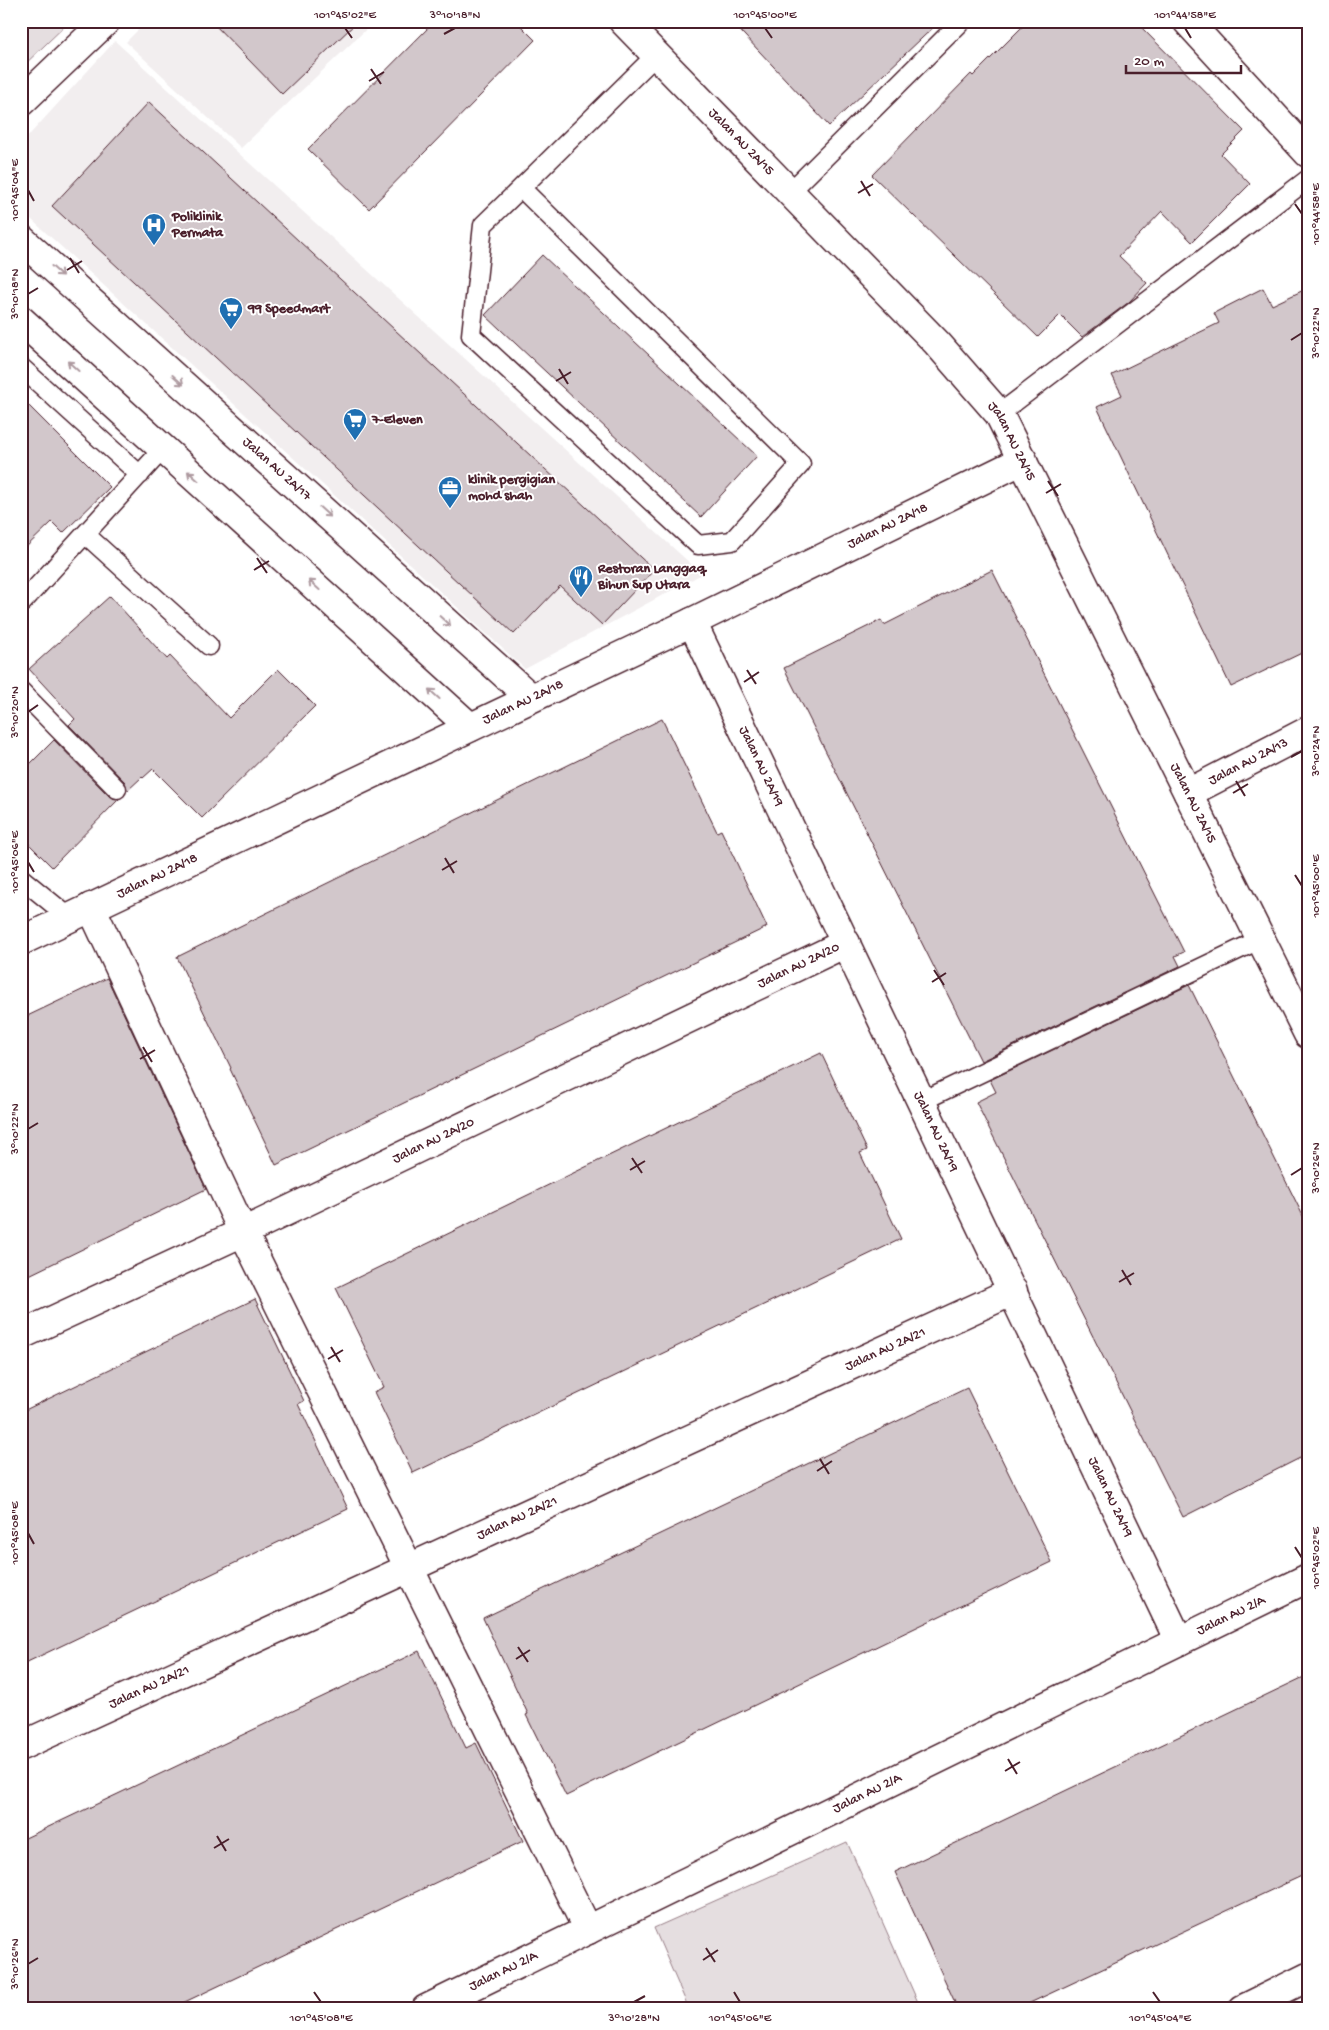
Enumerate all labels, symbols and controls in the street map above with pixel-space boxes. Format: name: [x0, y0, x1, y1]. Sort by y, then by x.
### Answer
text: 101°45'02"E: [313, 9, 377, 23]
text: 3°10'18"N: [429, 9, 480, 23]
text: 101°45'00"E: [732, 9, 797, 23]
text: 101°44'58"E: [1153, 9, 1216, 23]
scale bar: [1126, 42, 1242, 74]
text: 20 m: [1134, 53, 1164, 71]
street label: Jalan AU 2A/15: [704, 105, 778, 179]
text: 101°45'04"E: [9, 159, 23, 222]
text: 101°44'58"E: [1310, 183, 1324, 246]
place label: Poliklinik Permata: [171, 209, 224, 242]
hospital icon: Poliklinik Permata: [141, 212, 167, 246]
one-way arrow: [51, 266, 64, 277]
text: 3°10'18"N: [9, 269, 23, 320]
supermarket icon: 99 Speedmart: [218, 296, 244, 330]
place label: 99 Speedmart: [247, 301, 331, 318]
text: 3°10'22"N: [1310, 307, 1324, 359]
one-way arrow: [66, 361, 79, 372]
one-way arrow: [172, 374, 185, 386]
street label: Jalan AU 2A/15: [984, 398, 1039, 484]
supermarket icon: 7-Eleven: [342, 407, 368, 441]
place label: 7-Eleven: [371, 412, 423, 429]
street label: Jalan AU 2A/17: [239, 434, 315, 505]
one-way arrow: [187, 470, 200, 482]
place label: klinik pergigian mohd shah: [468, 472, 555, 505]
office icon: klinik pergigian mohd shah: [437, 475, 463, 509]
street label: Jalan AU 2A/18: [845, 499, 931, 553]
one-way arrow: [318, 507, 331, 518]
place label: Restoran Langgaq Bihun Sup Utara: [597, 561, 708, 594]
restaurant icon: Restoran Langgaq Bihun Sup Utara: [568, 564, 594, 598]
one-way arrow: [307, 579, 320, 591]
one-way arrow: [439, 615, 452, 627]
street label: Jalan AU 2A/18: [480, 676, 567, 729]
text: 3°10'20"N: [9, 686, 23, 739]
one-way arrow: [427, 688, 440, 700]
street label: Jalan AU 2A/19: [735, 723, 787, 809]
text: 3°10'24"N: [1310, 725, 1324, 777]
street label: Jalan AU 2A/13: [1206, 734, 1291, 789]
street label: Jalan AU 2A/15: [1166, 760, 1220, 846]
text: 101°45'06"E: [9, 830, 23, 894]
street label: Jalan AU 2A/18: [114, 850, 201, 903]
text: 101°45'00"E: [1310, 854, 1324, 919]
street label: Jalan AU 2A/20: [755, 939, 843, 993]
street label: Jalan AU 2A/19: [909, 1089, 962, 1175]
text: 3°10'22"N: [9, 1103, 23, 1155]
street label: Jalan AU 2A/20: [390, 1114, 477, 1168]
text: 3°10'26"N: [1310, 1142, 1324, 1195]
street label: Jalan AU 2A/21: [842, 1324, 928, 1375]
street label: Jalan AU 2A/19: [1084, 1454, 1137, 1540]
street label: Jalan AU 2A/21: [474, 1493, 560, 1544]
text: 101°45'08"E: [9, 1501, 23, 1565]
text: 101°45'02"E: [1310, 1526, 1324, 1590]
street label: Jalan AU 2/A: [1194, 1591, 1269, 1640]
street label: Jalan AU 2A/21: [106, 1661, 192, 1713]
street label: Jalan AU 2/A: [830, 1769, 905, 1817]
text: 3°10'26"N: [9, 1938, 23, 1991]
street label: Jalan AU 2/A: [466, 1947, 541, 1995]
text: 101°45'08"E: [289, 2012, 353, 2026]
text: 3°10'28"N: [607, 2012, 660, 2026]
text: 101°45'06"E: [708, 2012, 772, 2026]
text: 101°45'04"E: [1128, 2012, 1191, 2026]

